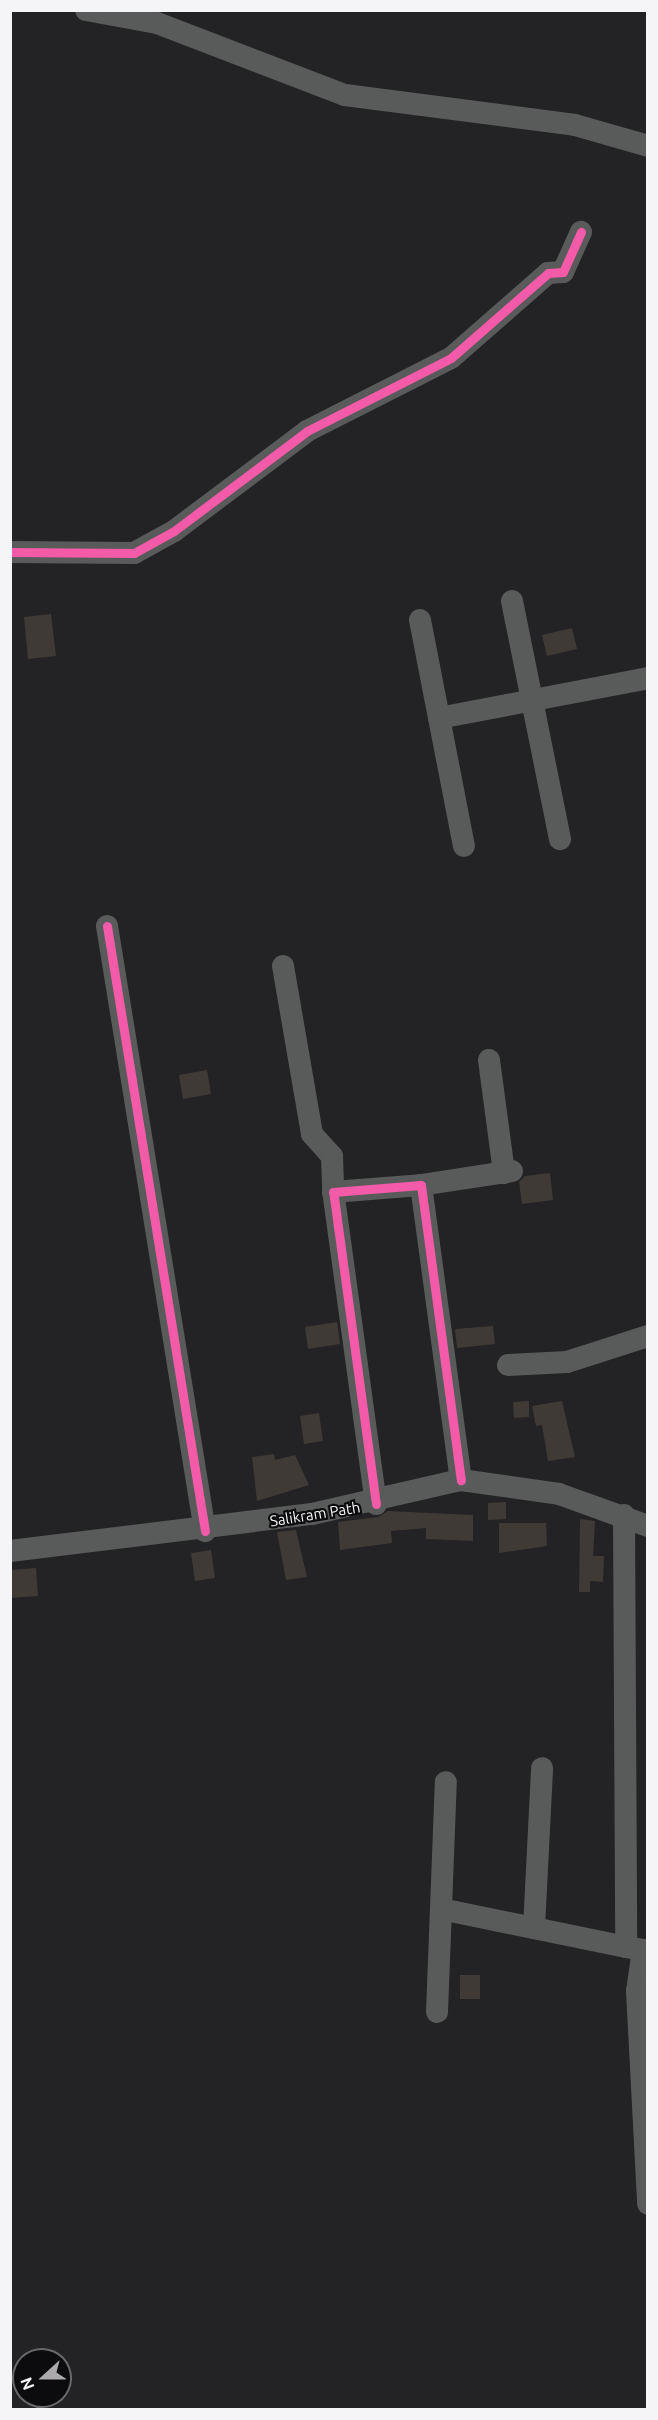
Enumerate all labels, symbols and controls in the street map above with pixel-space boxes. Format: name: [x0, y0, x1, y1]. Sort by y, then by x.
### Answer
street label: Salikram Path: [268, 1498, 362, 1530]
north arrow: [12, 2348, 72, 2408]
text: N: [17, 2375, 38, 2393]

